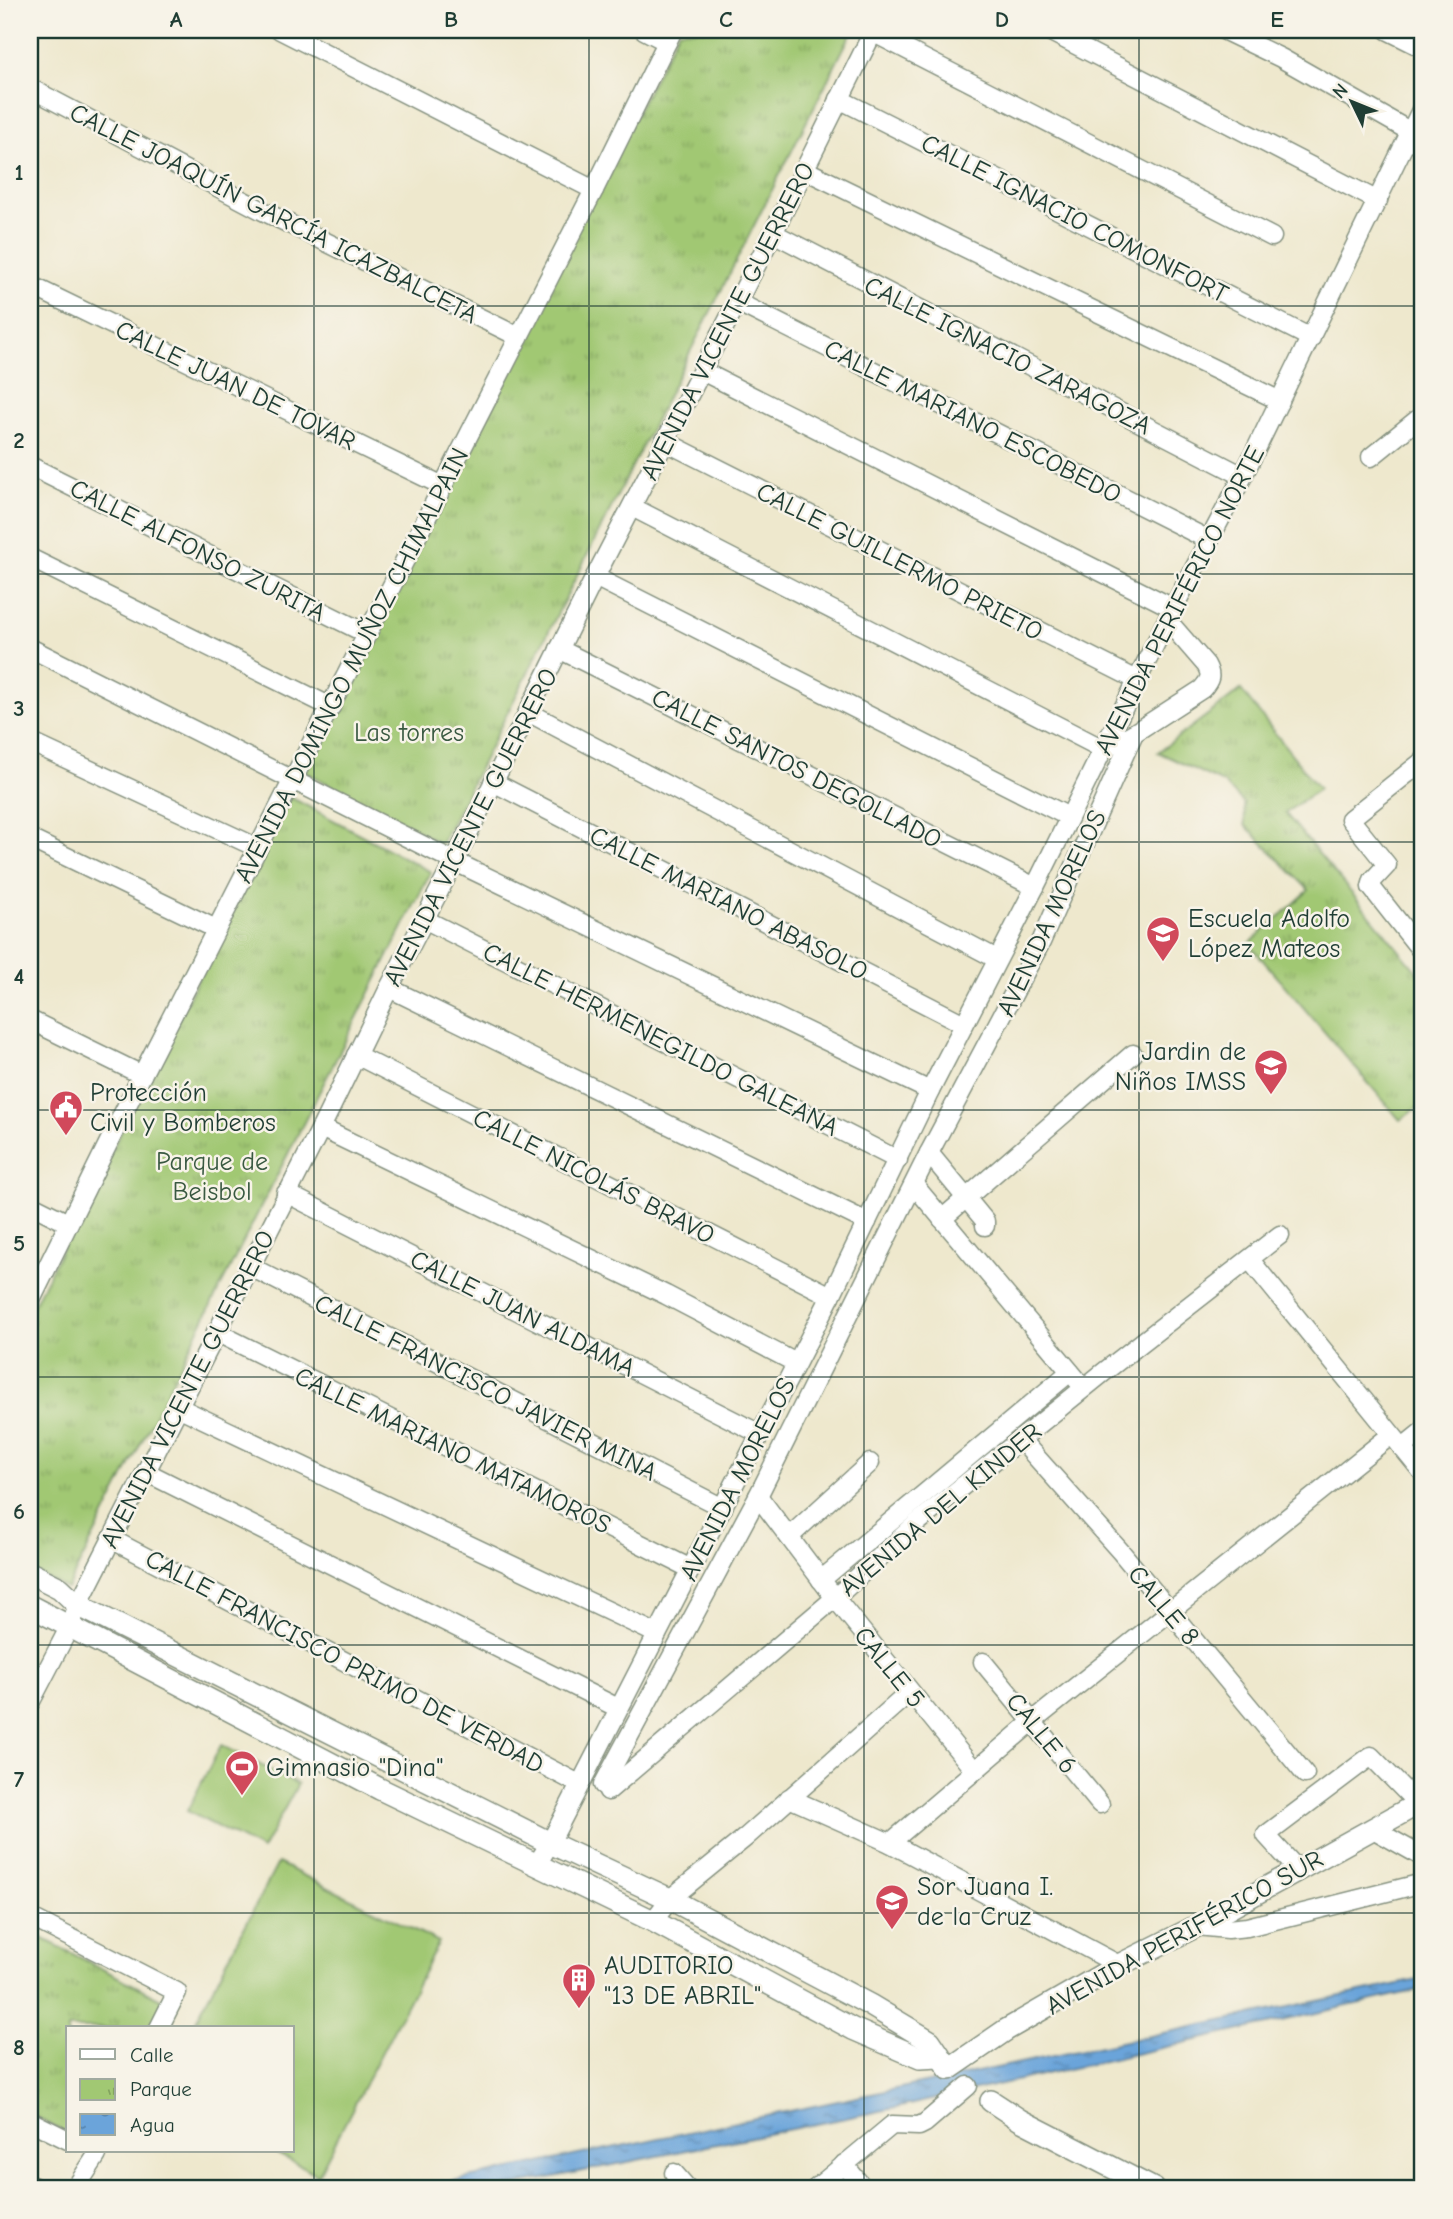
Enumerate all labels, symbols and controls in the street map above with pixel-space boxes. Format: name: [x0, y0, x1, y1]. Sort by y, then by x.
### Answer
text: A: [170, 6, 183, 33]
text: B: [444, 6, 458, 33]
text: C: [719, 6, 733, 33]
text: D: [995, 6, 1009, 33]
text: E: [1270, 6, 1284, 33]
north arrow: [1316, 66, 1386, 136]
text: N: [1328, 79, 1353, 103]
street label: CALLE JOAQUÍN GARCÍA ICAZBALCETA: [65, 97, 483, 330]
street label: CALLE IGNACIO COMONFORT: [916, 128, 1234, 310]
street label: AVENIDA VICENTE GUERRERO: [635, 158, 821, 485]
text: 1: [14, 159, 24, 186]
street label: CALLE IGNACIO ZARAGOZA: [859, 270, 1156, 441]
street label: CALLE JUAN DE TOVAR: [111, 315, 361, 457]
street label: CALLE MARIANO ESCOBEDO: [819, 334, 1126, 510]
text: 2: [13, 427, 25, 454]
street label: AVENIDA PERIFÉRICO NORTE: [1088, 441, 1271, 760]
street label: AVENIDA DOMINGO MUÑOZ CHIMALPAIN: [228, 442, 475, 888]
street label: CALLE ALFONSO ZURITA: [65, 473, 330, 628]
street label: CALLE GUILLERMO PRIETO: [751, 477, 1048, 647]
street label: AVENIDA VICENTE GUERRERO: [378, 664, 564, 991]
street label: CALLE SANTOS DEGOLLADO: [647, 683, 946, 855]
text: 3: [13, 695, 25, 722]
park label: Las torres: [354, 718, 464, 748]
street label: AVENIDA MORELOS: [991, 806, 1113, 1021]
street label: CALLE MARIANO ABASOLO: [585, 821, 873, 987]
place label: Escuela Adolfo López Mateos: [1188, 904, 1350, 964]
school or university icon: Escuela Adolfo López Mateos: [1144, 914, 1182, 963]
street label: CALLE HERMENEGILDO GALEANA: [478, 937, 843, 1143]
text: 4: [14, 963, 25, 990]
place label: Jardin de Niños IMSS: [1115, 1037, 1246, 1097]
school or university icon: Jardin de Niños IMSS: [1252, 1047, 1290, 1096]
place label: Protección Civil y Bomberos: [90, 1078, 276, 1138]
public building icon: Protección Civil y Bomberos: [47, 1088, 85, 1137]
street label: CALLE NICOLÁS BRAVO: [468, 1102, 720, 1251]
park label: Parque de Beisbol: [156, 1147, 268, 1207]
street label: AVENIDA VICENTE GUERRERO: [95, 1226, 281, 1553]
text: 5: [13, 1230, 25, 1257]
street label: CALLE JUAN ALDAMA: [405, 1244, 640, 1384]
street label: CALLE FRANCISCO JAVIER MINA: [309, 1288, 662, 1488]
street label: CALLE MARIANO MATAMOROS: [290, 1361, 616, 1541]
street label: AVENIDA MORELOS: [674, 1373, 802, 1586]
street label: AVENIDA DEL KINDER: [834, 1417, 1048, 1603]
text: 6: [13, 1498, 25, 1525]
street label: CALLE FRANCISCO PRIMO DE VERDAD: [140, 1544, 549, 1780]
street label: CALLE 8: [1121, 1560, 1205, 1652]
street label: CALLE 5: [848, 1621, 931, 1714]
street label: CALLE 6: [1000, 1687, 1083, 1780]
sports icon: Gimnasio "Dina": [223, 1748, 261, 1797]
place label: Gimnasio "Dina": [266, 1753, 443, 1783]
text: 7: [14, 1766, 25, 1793]
street label: AVENIDA PERIFÉRICO SUR: [1040, 1843, 1328, 2022]
place label: Sor Juana I. de la Cruz: [917, 1872, 1053, 1932]
school or university icon: Sor Juana I. de la Cruz: [873, 1882, 911, 1931]
place label: AUDITORIO "13 DE ABRIL": [604, 1951, 761, 2011]
building icon: AUDITORIO "13 DE ABRIL": [560, 1961, 598, 2010]
legend: [66, 2026, 294, 2152]
text: 8: [13, 2034, 25, 2061]
text: Calle: [130, 2043, 173, 2067]
text: Parque: [130, 2077, 192, 2101]
text: Agua: [130, 2113, 175, 2137]

